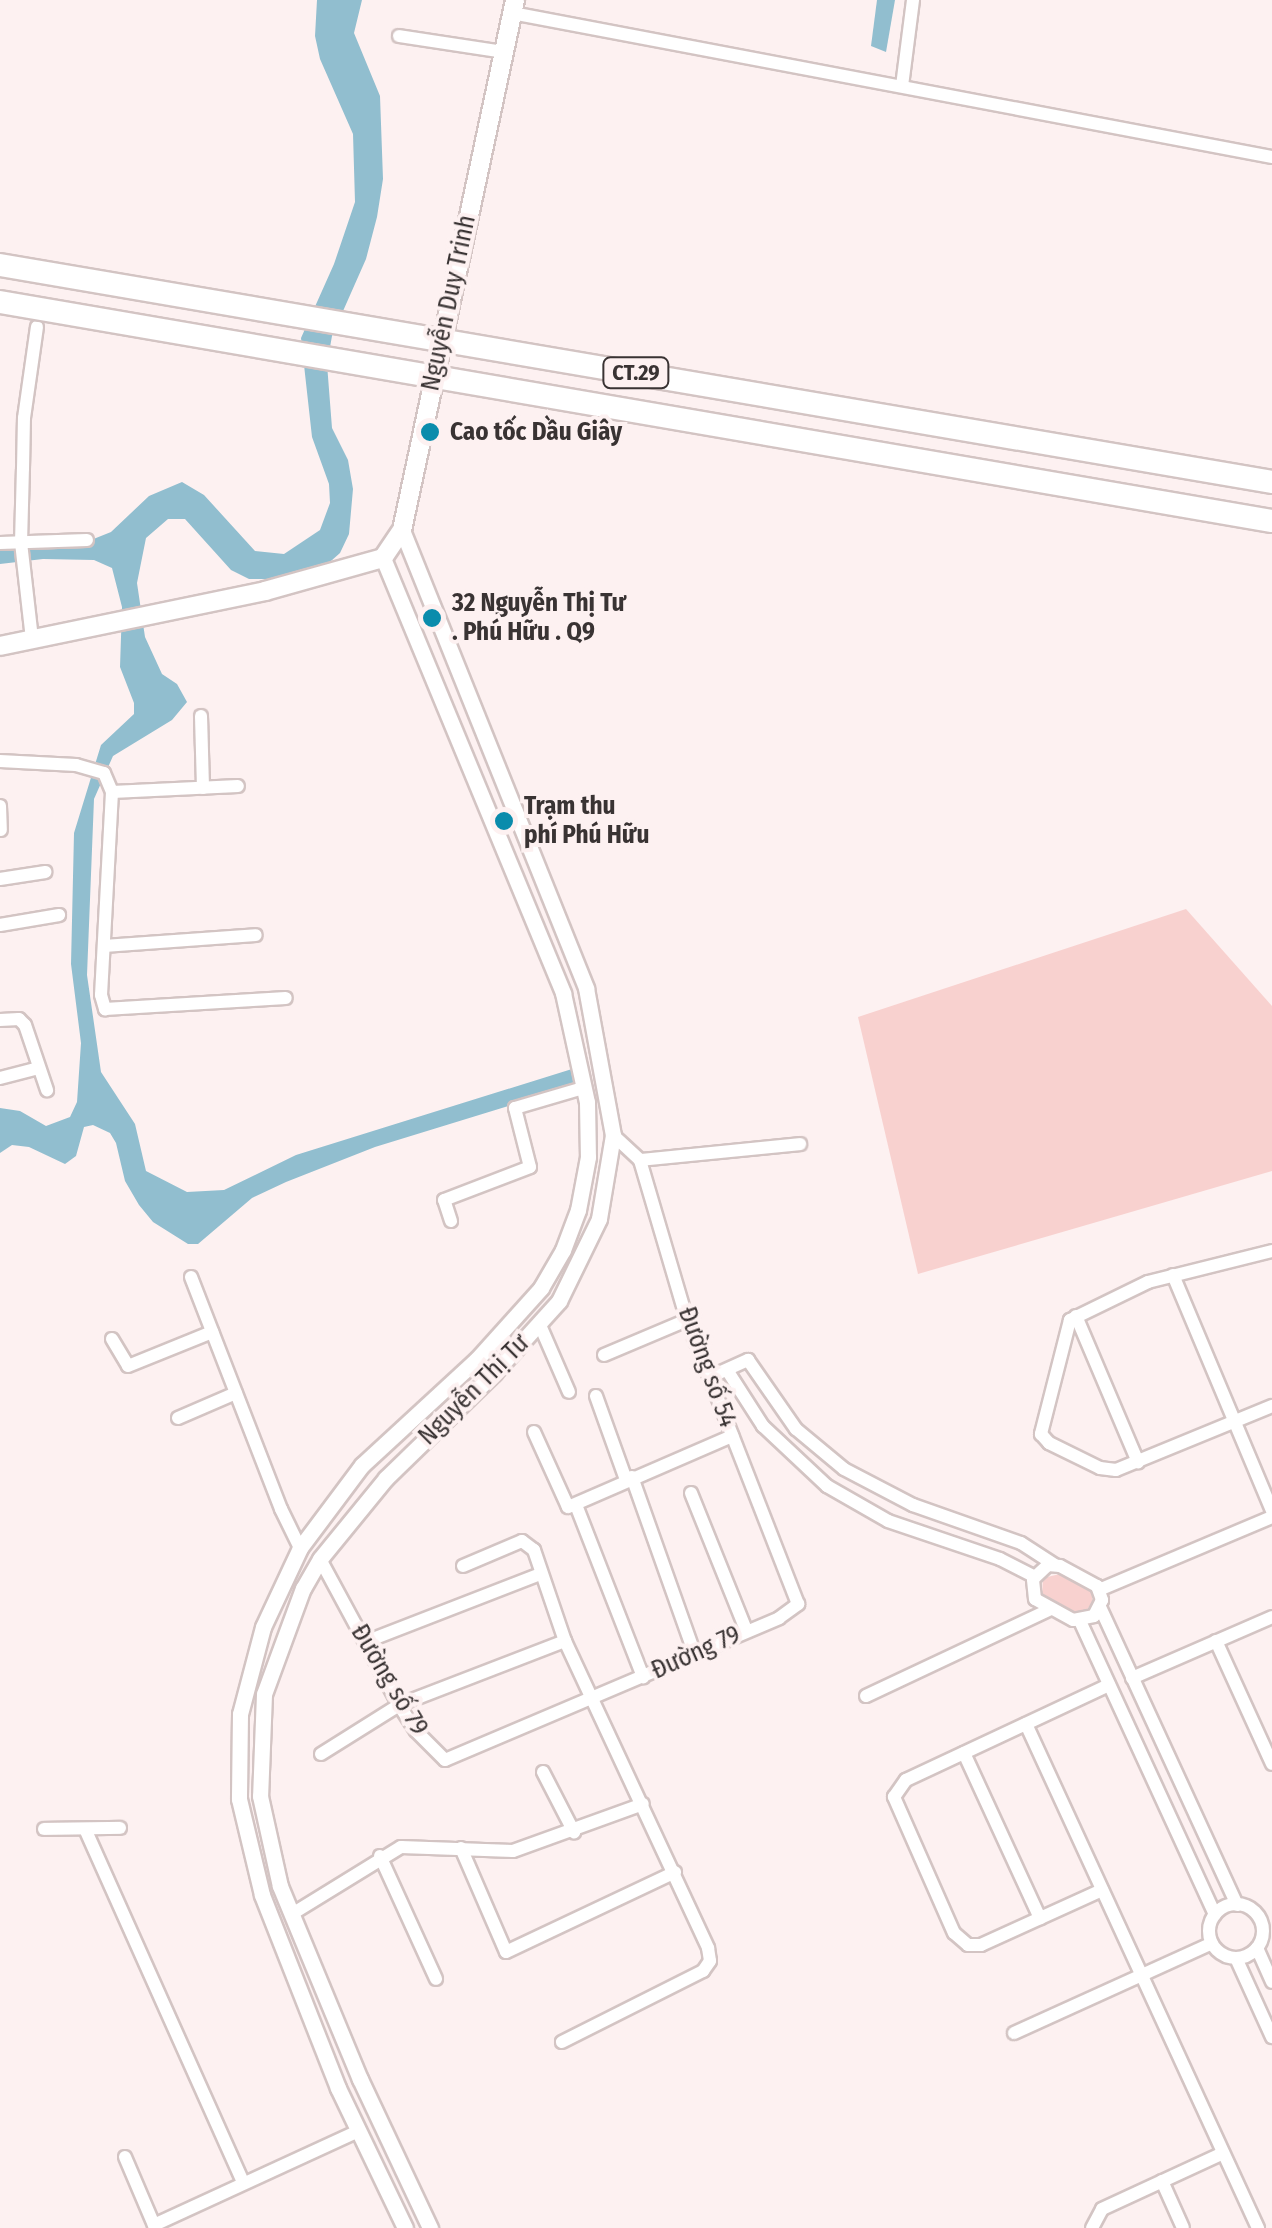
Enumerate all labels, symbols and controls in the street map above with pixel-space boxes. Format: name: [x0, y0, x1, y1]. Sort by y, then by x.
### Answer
street label: Nguyễn Duy Trinh: [416, 212, 482, 394]
road number: CT.29: [601, 356, 671, 390]
place label: Cao tốc Dầu Giây: [450, 417, 622, 447]
marker: Cao tốc Dầu Giây: [419, 421, 441, 443]
place label: 32 Nguyễn Thị Tư . Phú Hữu . Q9: [452, 589, 626, 648]
marker: 32 Nguyễn Thị Tư . Phú Hữu . Q9: [421, 607, 443, 629]
place label: Trạm thu phí Phú Hữu: [524, 792, 649, 851]
marker: Trạm thu phí Phú Hữu: [493, 810, 515, 832]
street label: Đường số 54: [671, 1303, 743, 1431]
street label: Nguyễn Thị Tư: [413, 1329, 535, 1451]
street label: Đường số 79: [344, 1619, 434, 1741]
street label: Đường 79: [647, 1620, 745, 1686]

